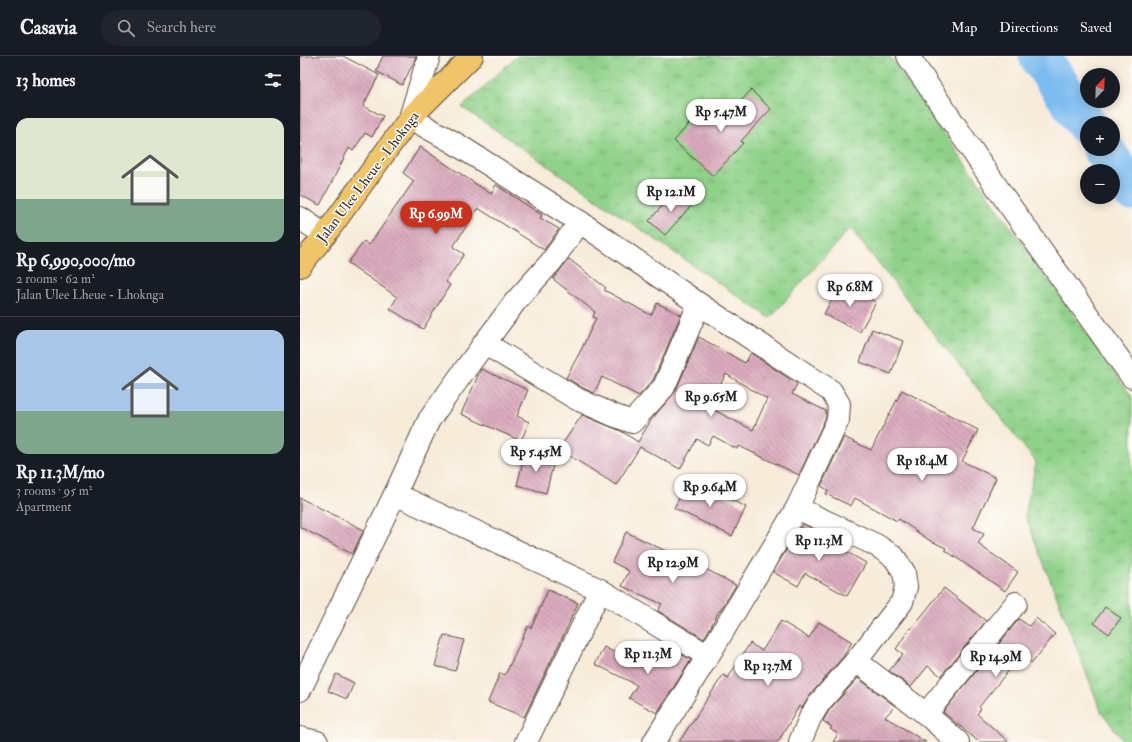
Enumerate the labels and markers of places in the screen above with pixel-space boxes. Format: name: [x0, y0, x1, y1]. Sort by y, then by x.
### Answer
pin: Rp 5.47M: [680, 99, 762, 133]
pin: Rp 12.1M: [630, 179, 712, 213]
pin: Rp 6.99M: [395, 201, 477, 235]
pin: Rp 6.8M: [813, 274, 887, 308]
pin: Rp 9.65M: [670, 384, 752, 418]
pin: Rp 5.45M: [495, 439, 577, 473]
pin: Rp 18.4M: [881, 448, 963, 482]
pin: Rp 9.64M: [669, 474, 751, 508]
pin: Rp 11.3M: [778, 528, 860, 562]
pin: Rp 12.9M: [632, 550, 714, 584]
pin: Rp 11.3M: [607, 641, 689, 675]
pin: Rp 14.9M: [955, 644, 1037, 678]
pin: Rp 13.7M: [727, 653, 809, 687]

